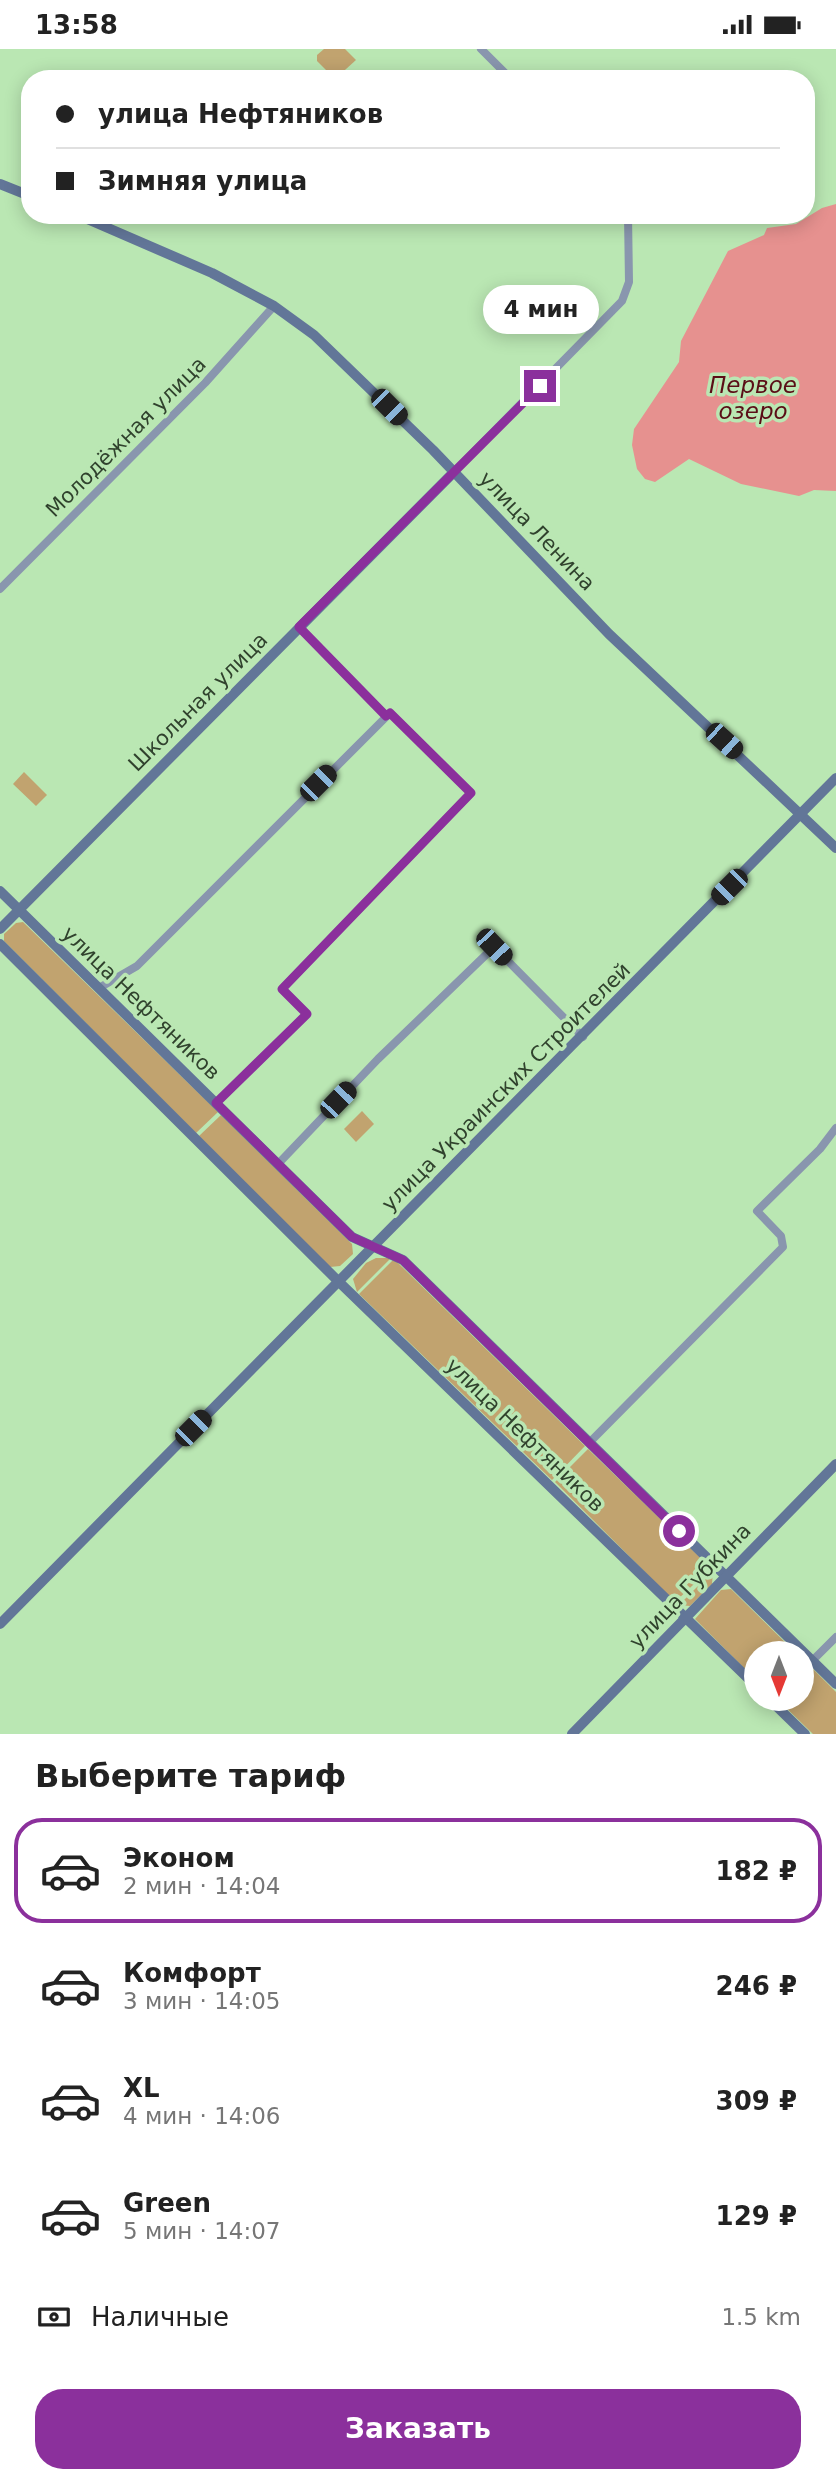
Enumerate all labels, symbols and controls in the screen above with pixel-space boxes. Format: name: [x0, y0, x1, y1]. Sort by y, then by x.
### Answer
text: 13:58: [35, 10, 118, 40]
text: улица Нефтяников: [98, 99, 383, 129]
text: Зимняя улица: [98, 166, 307, 196]
callout: 4 мин: [482, 285, 598, 333]
text: 4 мин: [504, 296, 578, 322]
street label: Молодёжная улица: [41, 352, 211, 522]
route end: [524, 370, 556, 402]
water label: Первое озеро: [709, 372, 797, 424]
car: [367, 385, 412, 429]
street label: улица Ленина: [474, 467, 600, 595]
street label: Школьная улица: [124, 628, 272, 776]
car: [702, 719, 747, 763]
car: [296, 761, 341, 805]
car: [707, 865, 752, 909]
street label: улица Нефтяников: [57, 921, 225, 1085]
car: [472, 925, 517, 969]
street label: улица Украинских Строителей: [377, 958, 635, 1216]
car: [316, 1078, 361, 1122]
street label: улица Нефтяников: [441, 1353, 609, 1517]
car: [171, 1406, 216, 1450]
route start: [663, 1515, 695, 1547]
street label: улица Губкина: [624, 1519, 756, 1653]
north arrow: [744, 1641, 814, 1711]
map controls: [744, 1641, 814, 1711]
text: Выберите тариф: [35, 1757, 346, 1795]
icon: car: [39, 1839, 102, 1902]
text: Эконом: [123, 1843, 235, 1873]
text: 182 ₽: [716, 1856, 797, 1886]
text: 2 мин · 14:04: [123, 1873, 281, 1899]
icon: car: [39, 1954, 102, 2017]
text: Комфорт: [123, 1958, 261, 1988]
text: 246 ₽: [716, 1971, 797, 2001]
text: 3 мин · 14:05: [123, 1988, 281, 2014]
icon: car: [39, 2069, 102, 2132]
text: XL: [123, 2073, 160, 2103]
text: 309 ₽: [716, 2086, 797, 2116]
text: 4 мин · 14:06: [123, 2103, 281, 2129]
icon: car: [39, 2184, 102, 2247]
text: Green: [123, 2188, 211, 2218]
text: 129 ₽: [716, 2201, 797, 2231]
text: 5 мин · 14:07: [123, 2218, 281, 2244]
icon: cash: [35, 2298, 73, 2336]
text: Наличные: [91, 2302, 229, 2332]
text: 1.5 km: [721, 2304, 801, 2330]
button: Заказать: [35, 2389, 801, 2469]

